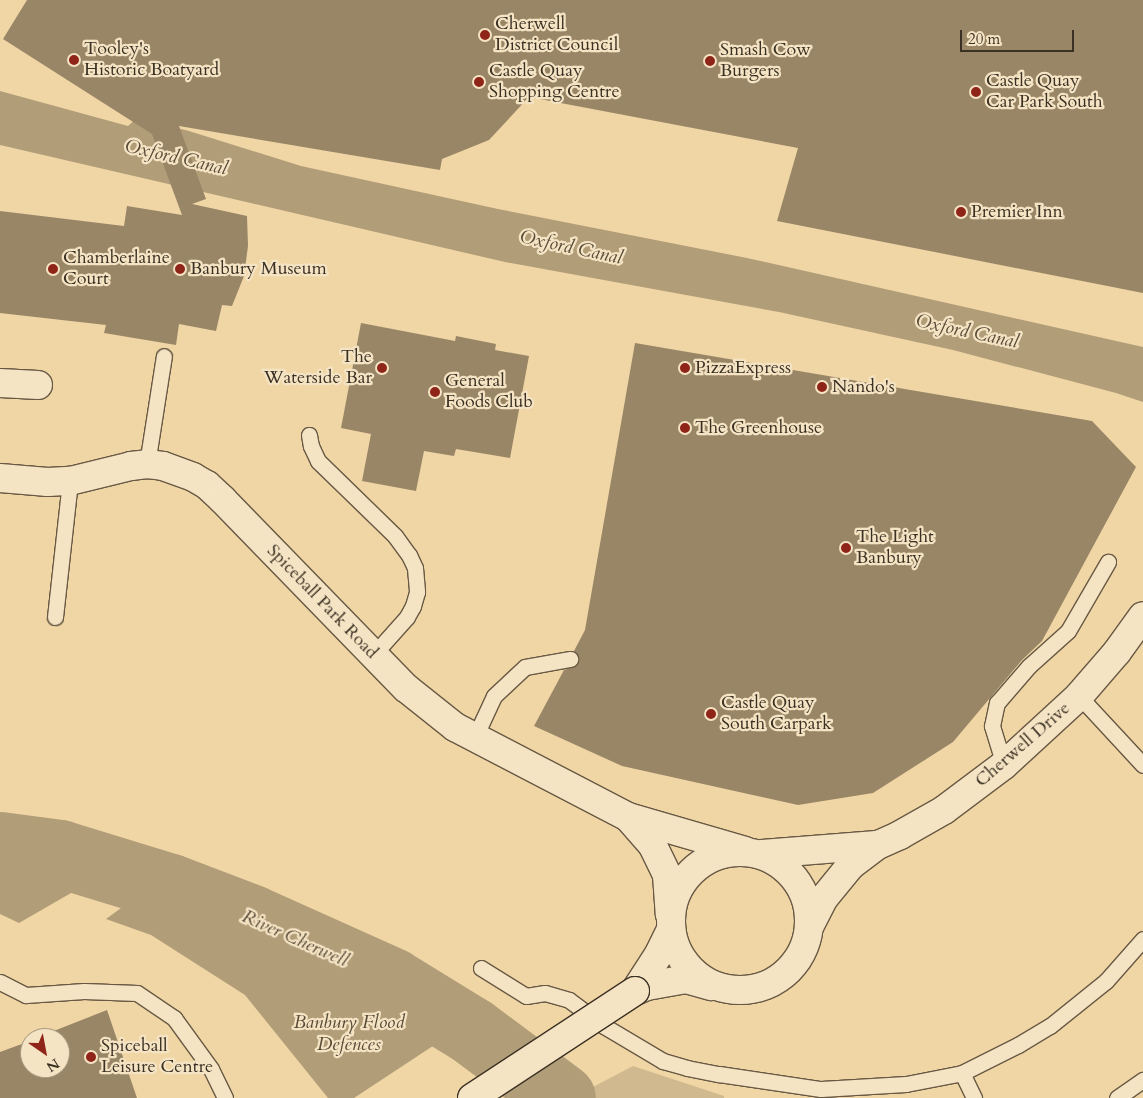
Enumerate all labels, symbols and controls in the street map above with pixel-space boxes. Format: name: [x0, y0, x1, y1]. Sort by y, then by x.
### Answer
place label: Cherwell District Council: [495, 14, 618, 56]
scale bar: [963, 20, 1077, 52]
marker: Cherwell District Council: [479, 29, 491, 41]
text: 20 m: [968, 29, 1000, 49]
place label: Tooley's Historic Boatyard: [84, 39, 219, 82]
place label: Smash Cow Burgers: [720, 40, 811, 82]
marker: Tooley's Historic Boatyard: [68, 54, 80, 66]
marker: Smash Cow Burgers: [704, 55, 716, 67]
place label: Castle Quay Shopping Centre: [489, 61, 620, 104]
place label: Castle Quay Car Park South: [986, 71, 1103, 114]
marker: Castle Quay Shopping Centre: [473, 76, 485, 88]
marker: Castle Quay Car Park South: [970, 86, 982, 98]
water label: Oxford Canal: [122, 135, 230, 181]
place label: Premier Inn: [971, 201, 1063, 223]
marker: Premier Inn: [955, 206, 967, 218]
water label: Oxford Canal: [517, 226, 625, 270]
place label: Chamberlaine Court: [63, 248, 170, 290]
place label: Banbury Museum: [190, 258, 327, 280]
marker: Chamberlaine Court: [47, 263, 59, 275]
marker: Banbury Museum: [174, 263, 186, 275]
water label: Oxford Canal: [913, 310, 1021, 354]
place label: The Waterside Bar: [264, 347, 372, 389]
place label: PizzaExpress: [695, 357, 791, 379]
marker: The Waterside Bar: [376, 362, 388, 374]
marker: PizzaExpress: [679, 362, 691, 374]
place label: General Foods Club: [445, 371, 533, 414]
place label: Nando's: [832, 376, 895, 398]
marker: Nando's: [816, 381, 828, 393]
marker: General Foods Club: [429, 386, 441, 398]
place label: The Greenhouse: [695, 417, 822, 439]
marker: The Greenhouse: [679, 422, 691, 434]
place label: The Light Banbury: [856, 527, 934, 570]
street label: Spiceball Park Road: [262, 540, 382, 664]
marker: The Light Banbury: [840, 542, 852, 554]
place label: Castle Quay South Carpark: [721, 693, 832, 736]
street label: Cherwell Drive: [971, 698, 1075, 792]
marker: Castle Quay South Carpark: [705, 708, 717, 720]
water label: River Cherwell: [238, 905, 352, 973]
water label: Banbury Flood Defences: [293, 1012, 405, 1056]
north arrow: [20, 1028, 70, 1078]
place label: Spiceball Leisure Centre: [101, 1036, 213, 1078]
marker: Spiceball Leisure Centre: [85, 1051, 97, 1063]
text: N: [43, 1054, 63, 1076]

